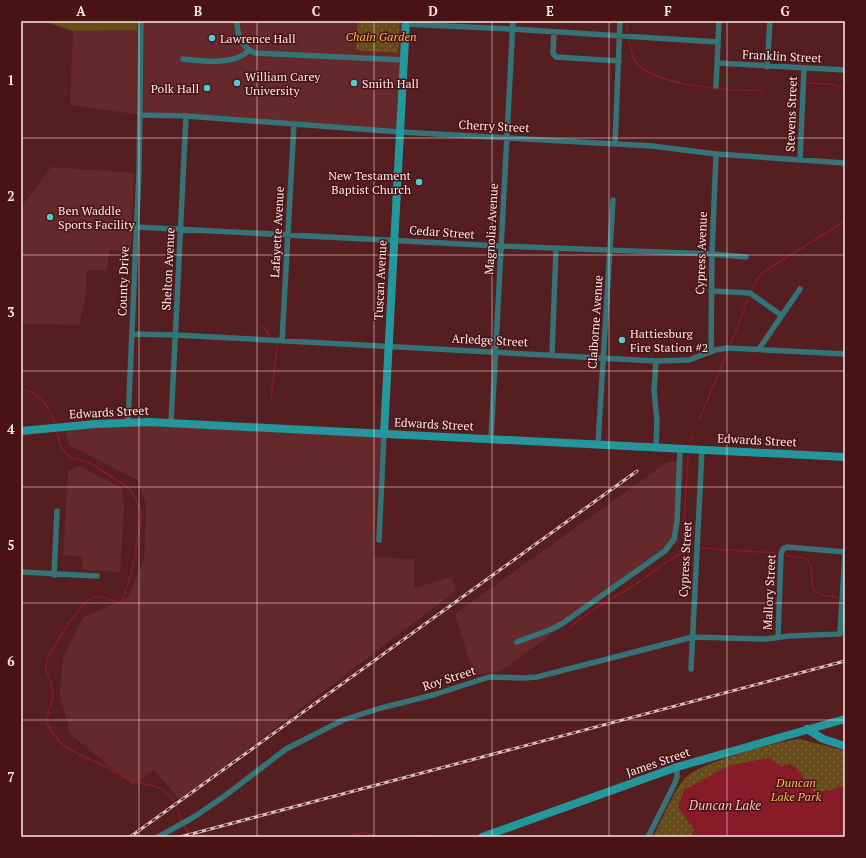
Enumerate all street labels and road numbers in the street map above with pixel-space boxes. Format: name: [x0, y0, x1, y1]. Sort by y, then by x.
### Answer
street label: Franklin Street: [742, 46, 823, 66]
street label: Stevens Street: [782, 75, 800, 152]
street label: Cherry Street: [458, 117, 530, 135]
street label: Magnolia Avenue: [481, 183, 501, 275]
street label: Lafayette Avenue: [267, 186, 287, 278]
street label: Cypress Avenue: [692, 211, 710, 295]
street label: Cedar Street: [409, 222, 476, 242]
street label: Shelton Avenue: [158, 227, 178, 311]
street label: Tuscan Avenue: [370, 240, 390, 320]
street label: County Drive: [114, 246, 132, 316]
street label: Claiborne Avenue: [584, 275, 606, 369]
street label: Arledge Street: [451, 331, 529, 350]
street label: Edwards Street: [69, 402, 150, 422]
street label: Edwards Street: [394, 414, 475, 434]
street label: Edwards Street: [717, 430, 798, 450]
street label: Cypress Street: [676, 520, 695, 597]
street label: Mallory Street: [760, 553, 779, 630]
street label: Roy Street: [421, 662, 478, 694]
street label: James Street: [624, 744, 692, 780]

